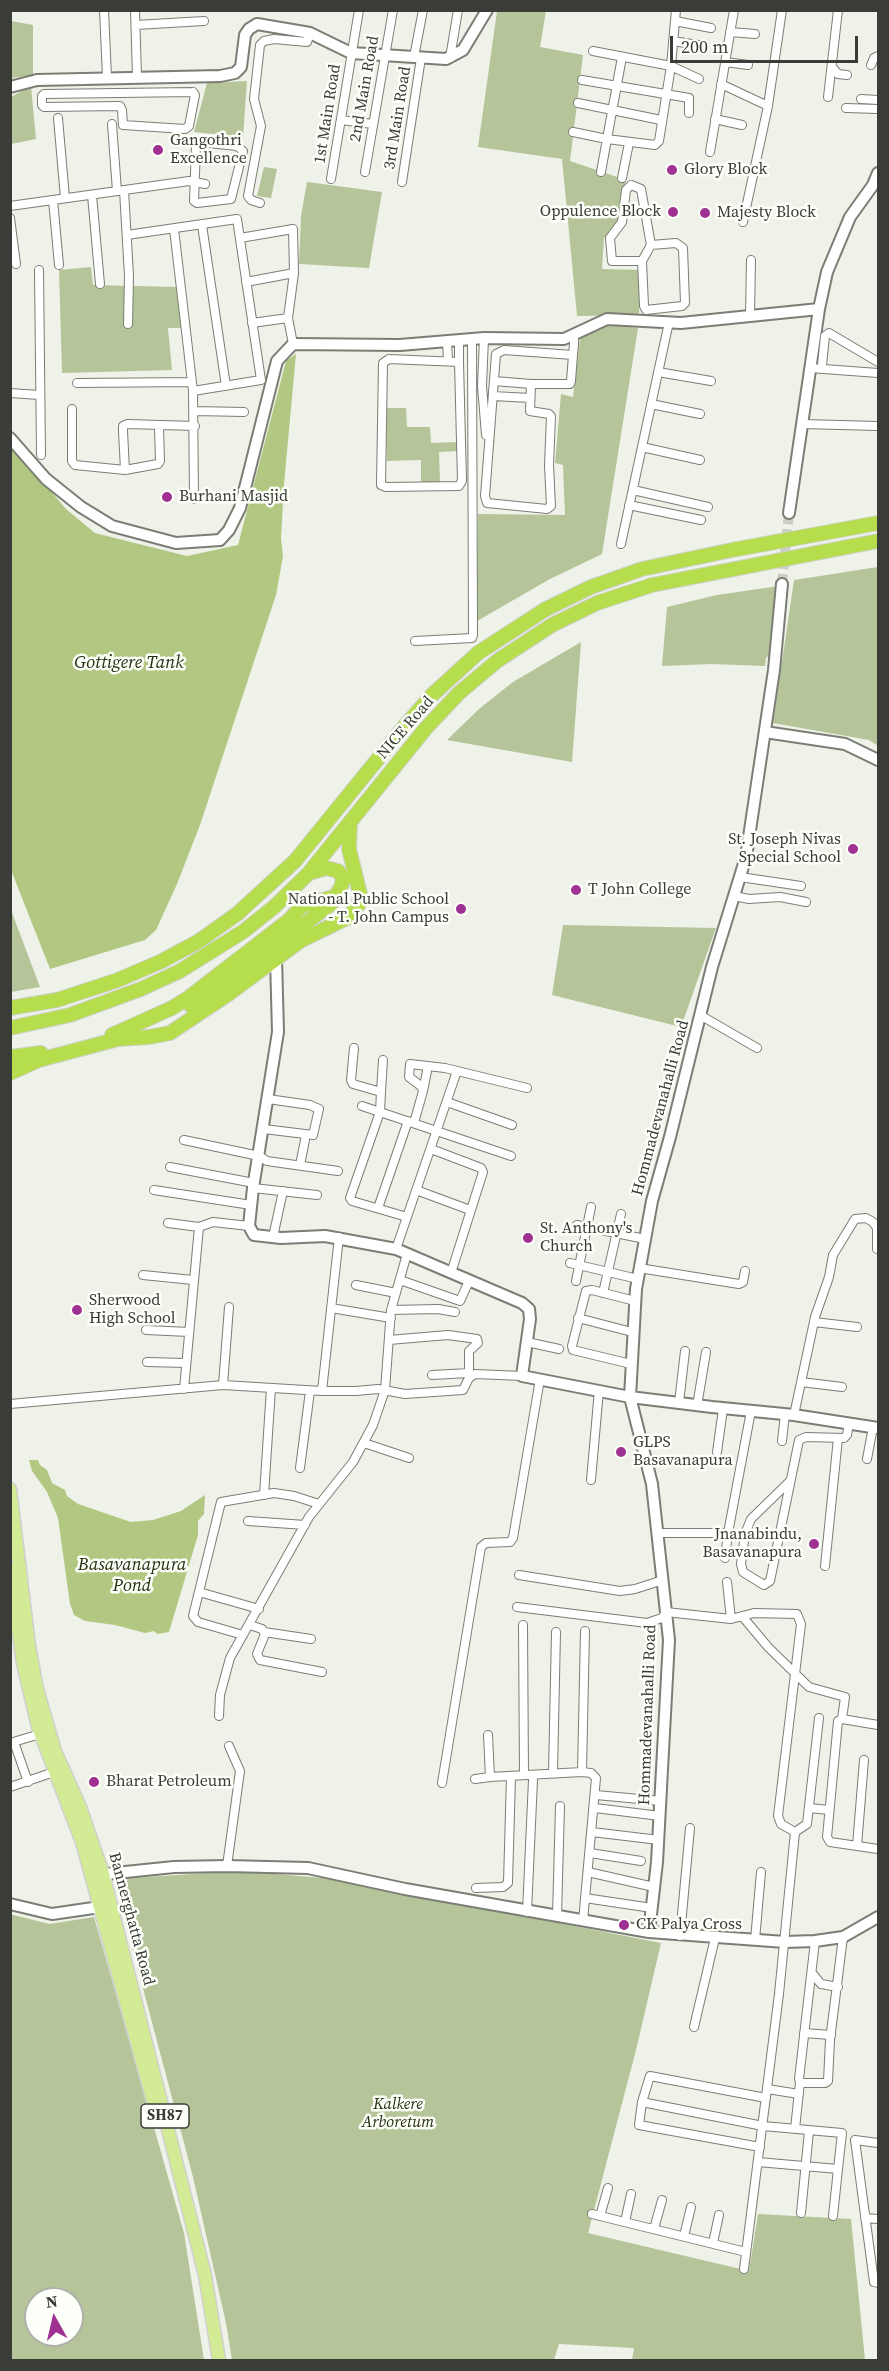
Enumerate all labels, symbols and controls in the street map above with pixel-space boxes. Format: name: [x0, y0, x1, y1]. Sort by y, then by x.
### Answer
scale bar: [673, 24, 860, 62]
text: 200 m: [681, 34, 728, 59]
street label: 2nd Main Road: [346, 35, 384, 143]
street label: 1st Main Road: [311, 63, 345, 165]
street label: 3rd Main Road: [380, 65, 416, 171]
place label: Gangothri Excellence: [170, 131, 247, 169]
marker: Gangothri Excellence: [151, 143, 165, 157]
place label: Glory Block: [684, 160, 767, 180]
marker: Glory Block: [665, 163, 679, 177]
place label: Oppulence Block: [540, 202, 661, 222]
place label: Majesty Block: [717, 203, 816, 223]
marker: Oppulence Block: [666, 205, 680, 219]
marker: Majesty Block: [698, 206, 712, 220]
place label: Burhani Masjid: [179, 487, 288, 507]
marker: Burhani Masjid: [160, 490, 174, 504]
water label: Gottigere Tank: [74, 652, 184, 674]
street label: NICE Road: [374, 693, 438, 763]
place label: St. Joseph Nivas Special School: [728, 830, 841, 868]
marker: St. Joseph Nivas Special School: [846, 842, 860, 856]
place label: T John College: [588, 880, 691, 900]
marker: T John College: [569, 883, 583, 897]
place label: National Public School - T. John Campus: [288, 890, 449, 928]
marker: National Public School - T. John Campus: [454, 902, 468, 916]
street label: Hommadevanahalli Road: [628, 1018, 694, 1198]
place label: St. Anthony's Church: [540, 1219, 632, 1257]
marker: St. Anthony's Church: [521, 1231, 535, 1245]
place label: Sherwood High School: [89, 1291, 175, 1329]
marker: Sherwood High School: [70, 1303, 84, 1317]
place label: GLPS Basavanapura: [633, 1433, 733, 1471]
marker: GLPS Basavanapura: [614, 1445, 628, 1459]
place label: Jnanabindu, Basavanapura: [702, 1525, 802, 1563]
marker: Jnanabindu, Basavanapura: [807, 1537, 821, 1551]
water label: Basavanapura Pond: [78, 1554, 186, 1596]
street label: Hommadevanahalli Road: [635, 1624, 661, 1806]
place label: Bharat Petroleum: [106, 1772, 232, 1792]
marker: Bharat Petroleum: [87, 1775, 101, 1789]
street label: Bannerghatta Road: [104, 1850, 158, 1988]
place label: CK Palya Cross: [636, 1915, 742, 1935]
marker: CK Palya Cross: [617, 1918, 631, 1932]
park label: Kalkere Arboretum: [362, 2095, 434, 2133]
road number: SH87: [141, 2104, 189, 2128]
north arrow: [24, 2287, 84, 2347]
text: N: [44, 2289, 59, 2313]

